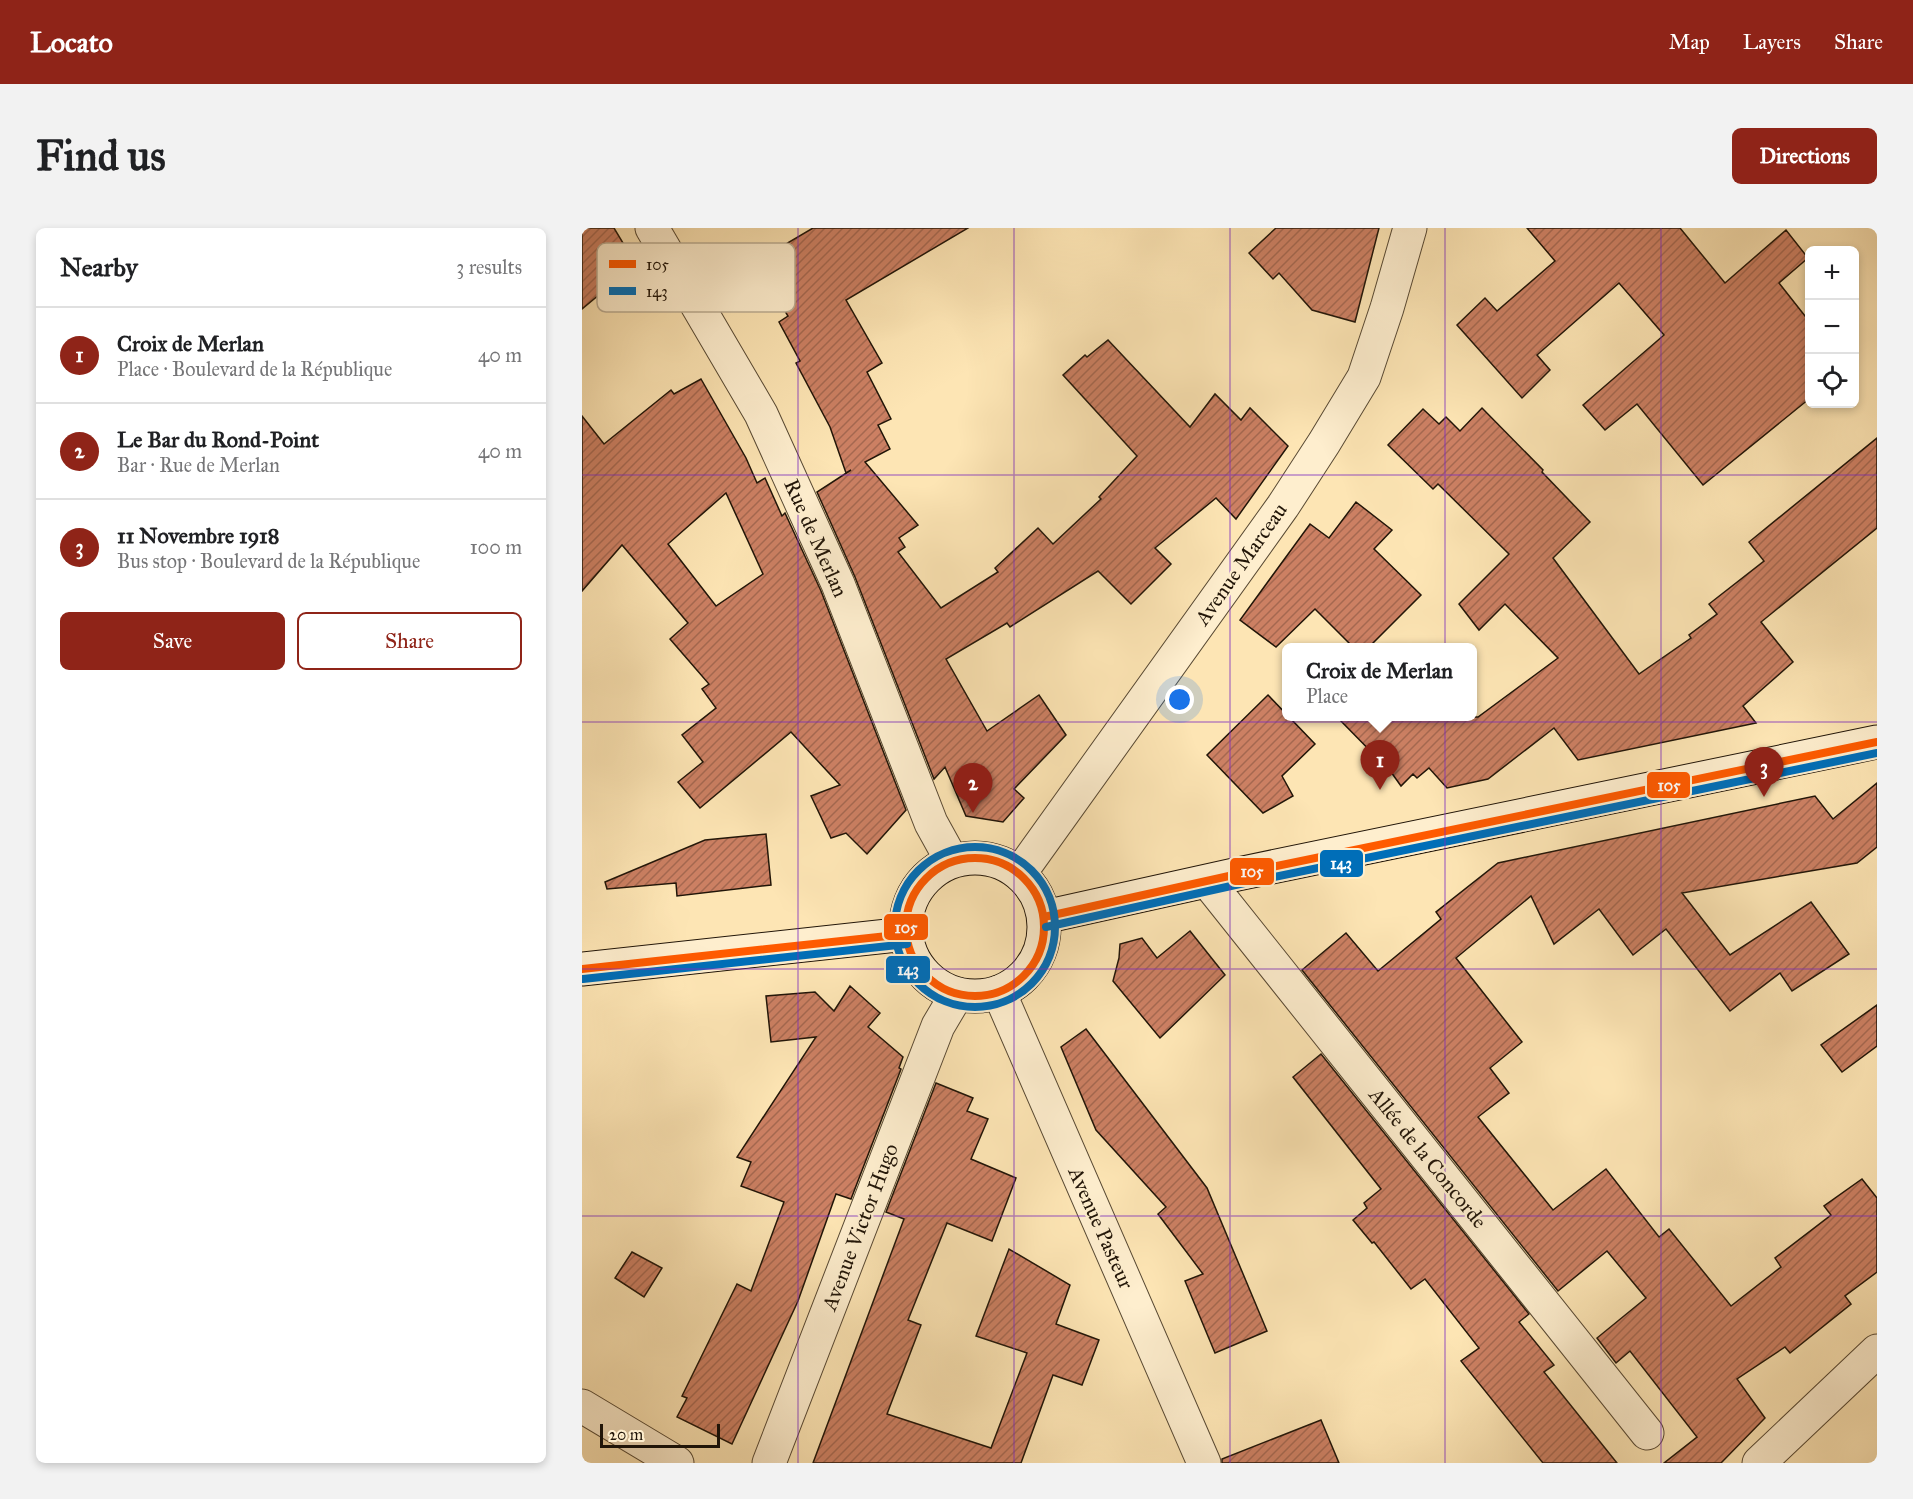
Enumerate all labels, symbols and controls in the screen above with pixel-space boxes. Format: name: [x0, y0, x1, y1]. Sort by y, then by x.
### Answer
text: Locato: [30, 25, 113, 60]
text: Map: [1669, 29, 1710, 55]
text: Layers: [1743, 29, 1801, 55]
text: Share: [1834, 29, 1883, 55]
button: Directions: [1732, 128, 1877, 184]
text: Find us: [36, 130, 166, 182]
legend: [597, 243, 795, 312]
map controls: [1805, 246, 1859, 408]
button: +: [1805, 246, 1859, 300]
text: Nearby: [60, 251, 138, 283]
text: 3 results: [456, 255, 522, 279]
text: 105: [646, 255, 670, 274]
text: 143: [646, 282, 668, 301]
button: −: [1805, 300, 1859, 354]
text: Croix de Merlan: [117, 330, 264, 357]
text: 1: [76, 343, 83, 367]
text: 40 m: [478, 343, 522, 367]
button: locate: [1805, 354, 1859, 408]
text: Place · Boulevard de la République: [117, 357, 392, 381]
text: Le Bar du Rond-Point: [117, 426, 319, 453]
text: 2: [75, 439, 84, 463]
text: 40 m: [478, 439, 522, 463]
text: Bar · Rue de Merlan: [117, 453, 280, 477]
street label: Rue de Merlan: [778, 475, 854, 601]
street label: Avenue Marceau: [1189, 498, 1293, 631]
text: 11 Novembre 1918: [117, 522, 279, 549]
text: 3: [76, 535, 84, 559]
text: 100 m: [470, 535, 522, 559]
text: Bus stop · Boulevard de la République: [117, 549, 420, 573]
button: Save: [60, 612, 285, 670]
button: Share: [297, 612, 522, 670]
popup: [1282, 643, 1477, 721]
text: Croix de Merlan: [1306, 657, 1453, 684]
text: Place: [1306, 684, 1348, 708]
your location: [1165, 685, 1194, 714]
pin: 1: [1360, 740, 1400, 790]
pin: 3: [1744, 748, 1784, 797]
pin: 2: [954, 764, 992, 813]
line badge: 105: [1646, 771, 1691, 799]
text: 105: [1658, 776, 1681, 795]
line badge: 143: [1319, 849, 1364, 878]
text: 143: [1330, 854, 1352, 874]
line badge: 105: [1229, 857, 1275, 886]
text: 105: [1241, 862, 1264, 881]
line badge: 105: [883, 913, 929, 941]
text: 105: [895, 918, 918, 937]
line badge: 143: [885, 955, 931, 984]
text: 143: [897, 960, 919, 980]
street label: Allée de la Concorde: [1363, 1082, 1493, 1234]
street label: Avenue Victor Hugo: [816, 1140, 904, 1315]
street label: Avenue Pasteur: [1062, 1162, 1140, 1293]
scale bar: [600, 1421, 720, 1448]
text: 20 m: [609, 1425, 643, 1444]

